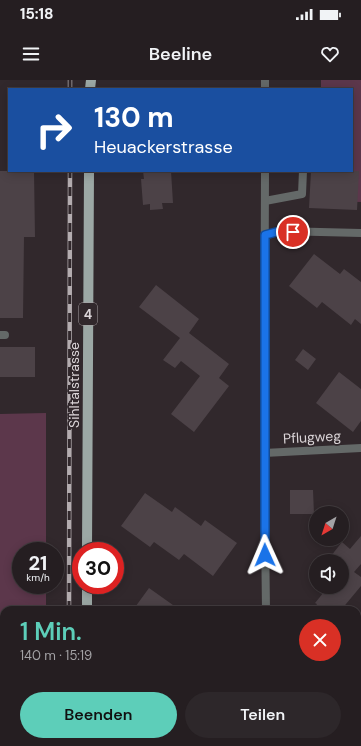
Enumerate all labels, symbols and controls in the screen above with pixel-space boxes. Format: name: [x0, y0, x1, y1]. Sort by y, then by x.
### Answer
text: 15:18: [20, 4, 54, 24]
text: Beeline: [149, 42, 212, 66]
icon: menu: [20, 43, 42, 65]
icon: heart: [319, 43, 341, 65]
text: 130 m: [94, 99, 174, 136]
icon: right: [28, 104, 80, 156]
text: Heuackerstrasse: [94, 135, 233, 159]
pin: [276, 215, 310, 249]
icon: arrive: [282, 221, 304, 243]
road number: 4: [79, 303, 97, 325]
street label: Sihltalstrasse: [65, 342, 83, 428]
street label: Pflugweg: [283, 426, 342, 448]
north arrow: [309, 506, 349, 546]
map controls: [309, 506, 349, 594]
position arrow: [244, 534, 286, 576]
speed limit sign: 30: [72, 542, 124, 594]
text: 21: [29, 550, 47, 576]
button: sound: [309, 554, 349, 594]
text: km/h: [26, 571, 50, 584]
text: 1 Min.: [20, 616, 82, 647]
button: close: [299, 619, 341, 661]
text: 140 m · 15:19: [20, 647, 92, 664]
button: Beenden: [20, 692, 177, 738]
button: Teilen: [185, 692, 341, 738]

